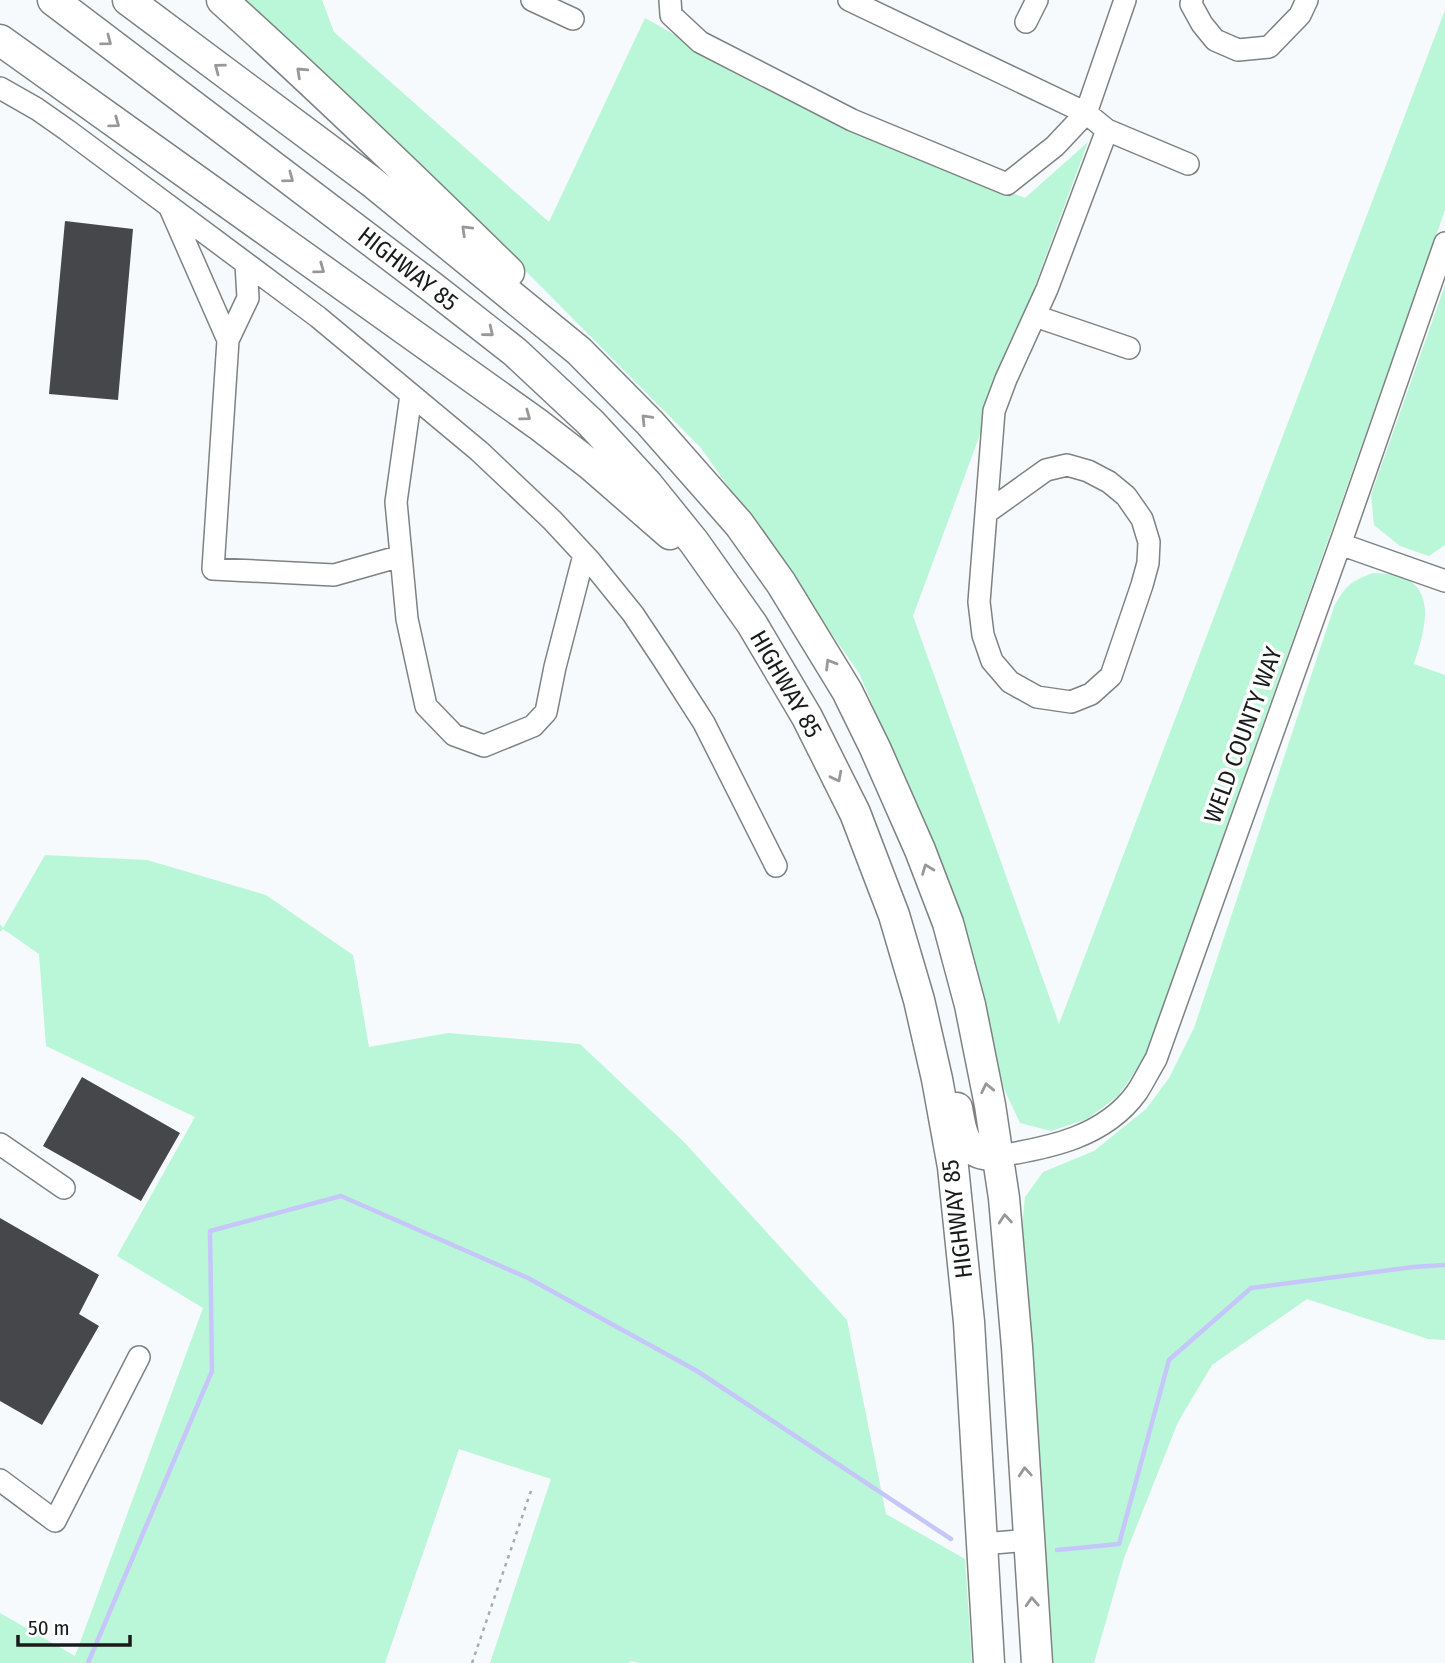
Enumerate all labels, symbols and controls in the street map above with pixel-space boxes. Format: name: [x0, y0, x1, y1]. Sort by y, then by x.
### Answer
one-way arrow: [100, 33, 112, 46]
one-way arrow: [214, 64, 227, 77]
one-way arrow: [297, 68, 310, 81]
one-way arrow: [107, 115, 120, 127]
one-way arrow: [281, 170, 294, 183]
street label: HIGHWAY 85: [352, 221, 464, 317]
one-way arrow: [461, 225, 474, 238]
one-way arrow: [313, 261, 325, 273]
one-way arrow: [481, 323, 493, 336]
one-way arrow: [518, 407, 531, 420]
one-way arrow: [641, 414, 654, 427]
street label: HIGHWAY 85: [744, 625, 828, 743]
street label: WELD COUNTY WAY: [1198, 643, 1288, 827]
one-way arrow: [826, 658, 839, 671]
one-way arrow: [829, 770, 843, 782]
one-way arrow: [922, 864, 936, 876]
one-way arrow: [980, 1082, 995, 1094]
street label: HIGHWAY 85: [936, 1158, 978, 1280]
one-way arrow: [998, 1213, 1013, 1225]
one-way arrow: [1018, 1466, 1033, 1477]
one-way arrow: [1025, 1596, 1040, 1607]
scale bar: [18, 1604, 130, 1648]
text: 50 m: [28, 1615, 70, 1641]

